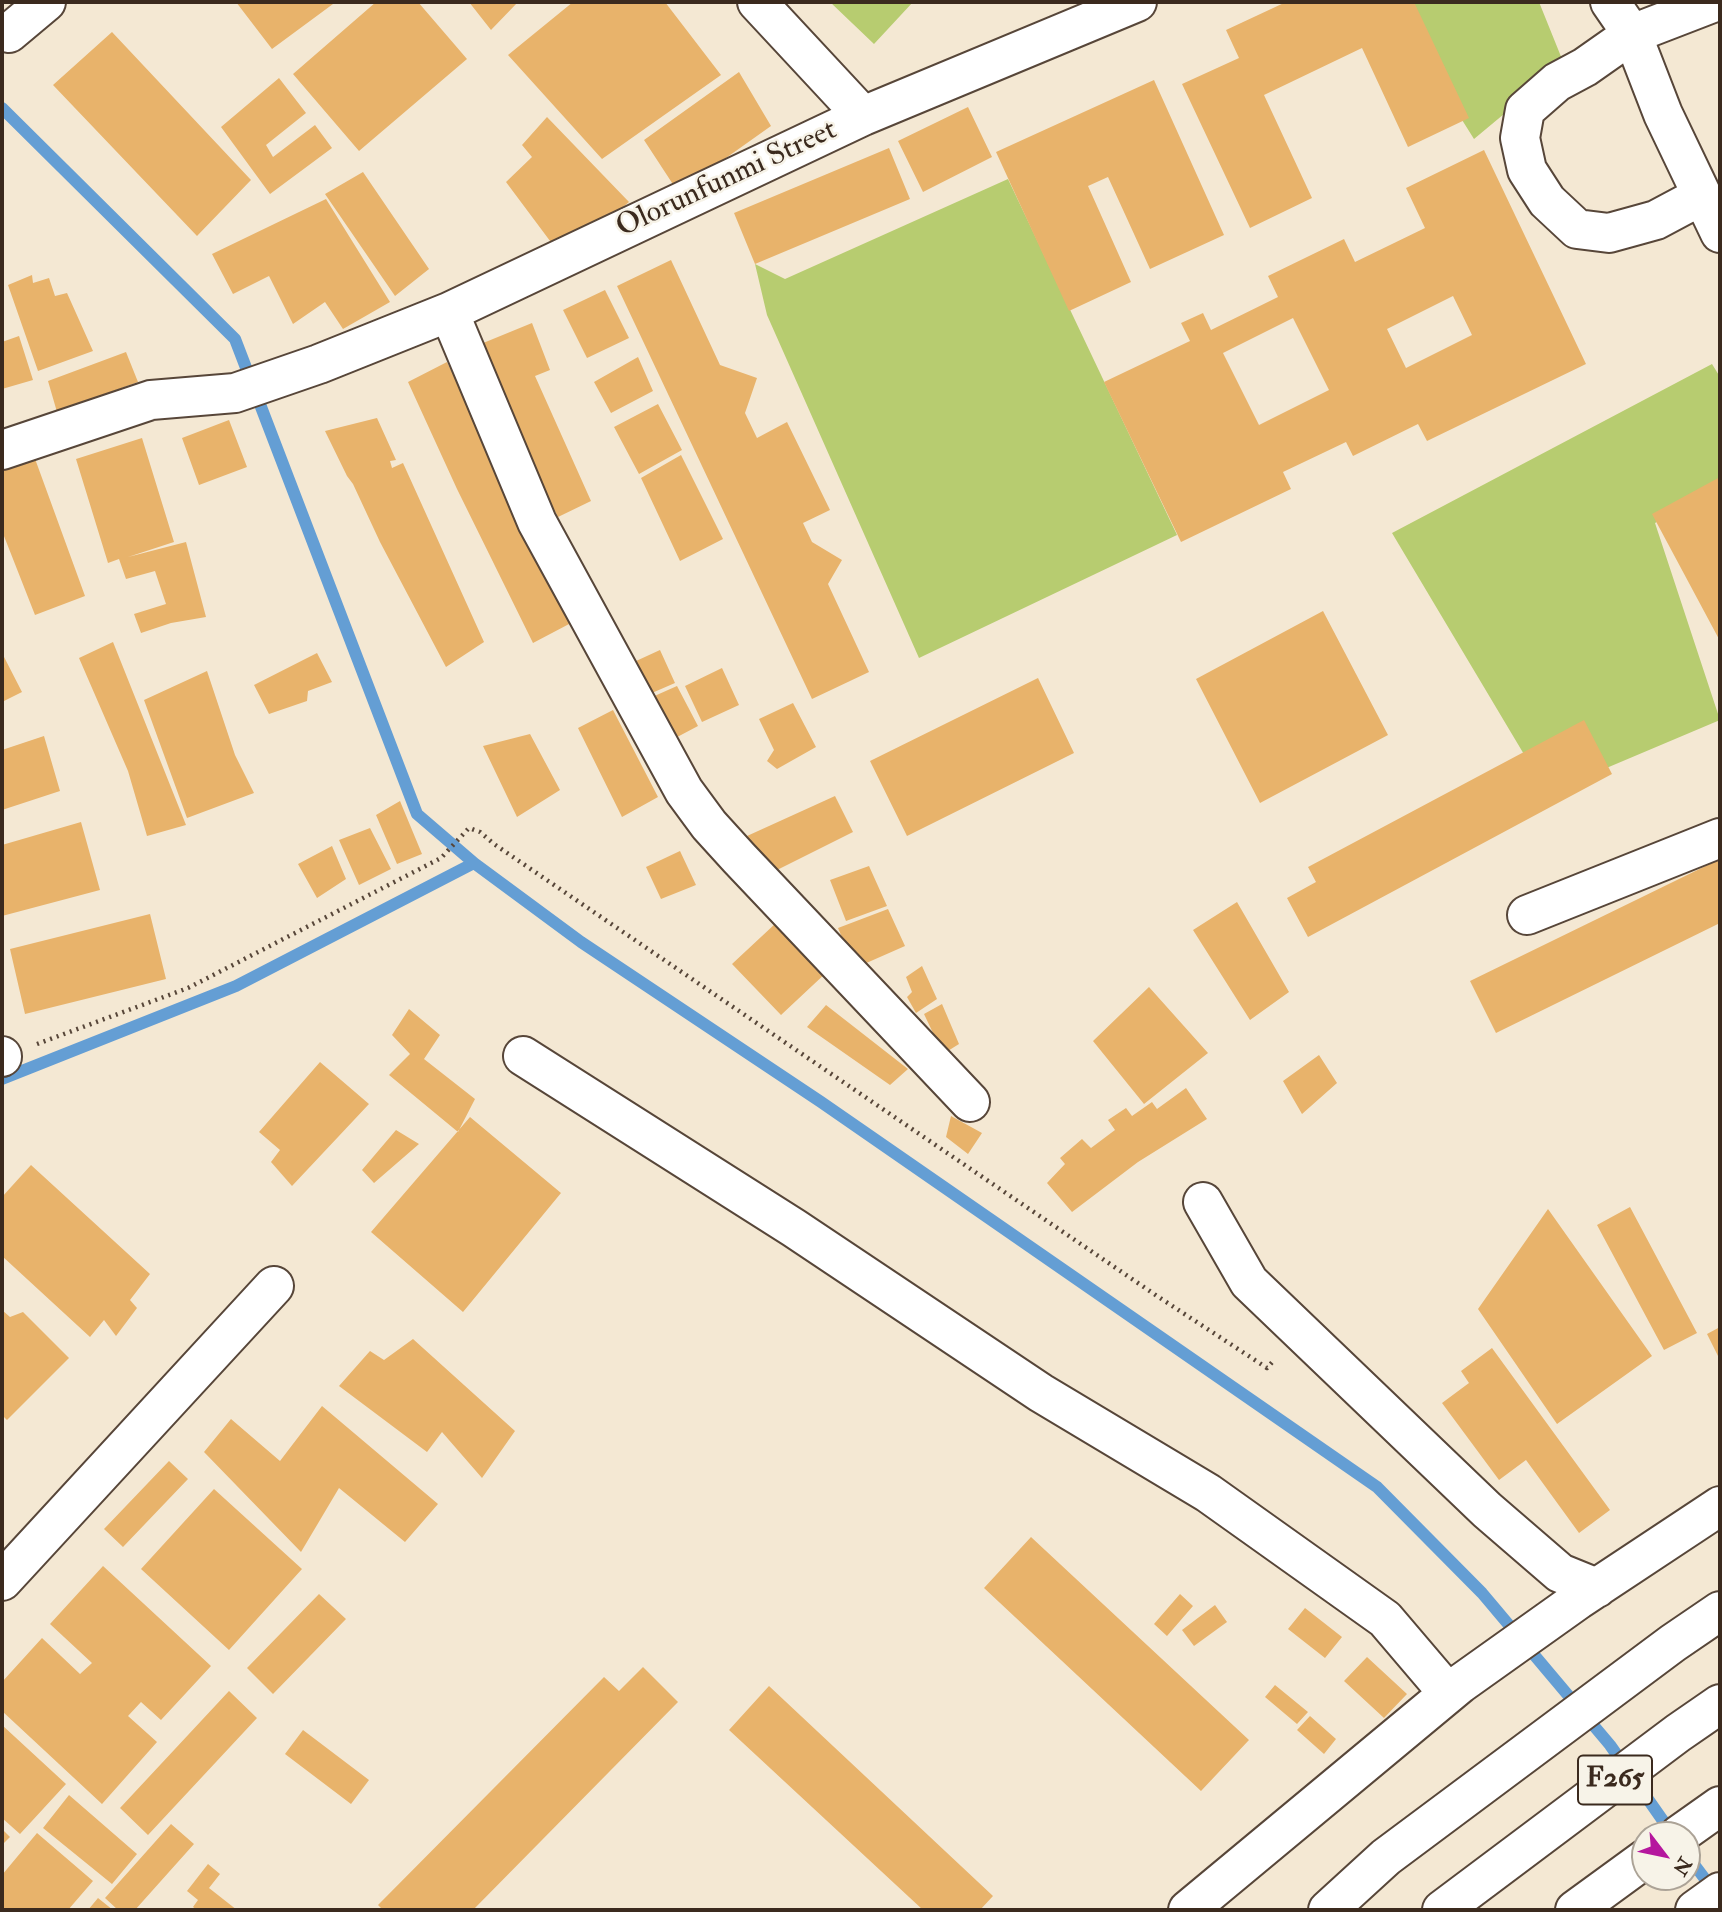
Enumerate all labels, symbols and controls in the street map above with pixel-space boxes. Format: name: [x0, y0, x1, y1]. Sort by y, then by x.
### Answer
street label: Olorunfunmi Street: [611, 113, 843, 247]
road number: F265: [1578, 1756, 1652, 1804]
north arrow: [1631, 1821, 1701, 1891]
text: N: [1667, 1852, 1697, 1880]

